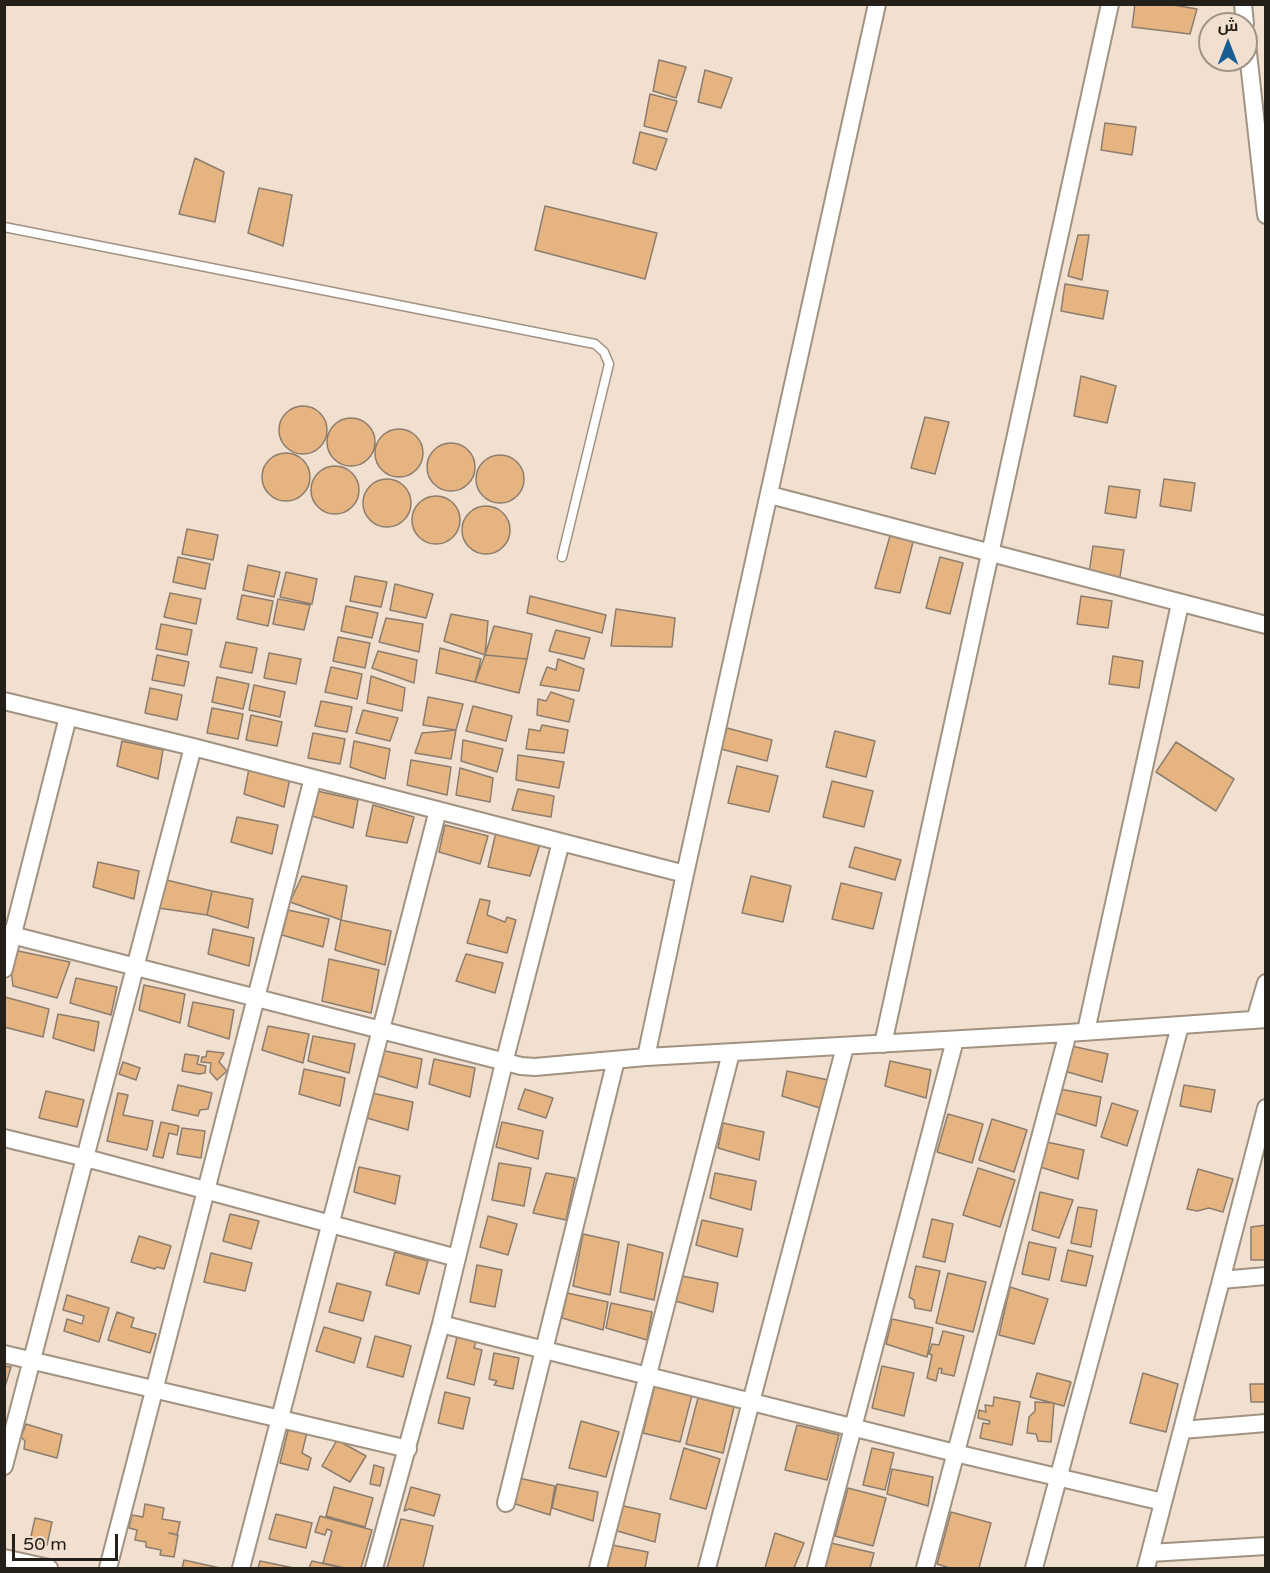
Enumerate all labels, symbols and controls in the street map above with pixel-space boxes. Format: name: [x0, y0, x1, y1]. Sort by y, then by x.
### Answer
north arrow: [1198, 12, 1258, 72]
text: ش: [1218, 16, 1238, 36]
scale bar: [15, 1522, 122, 1560]
text: 50 m: [23, 1533, 67, 1555]

